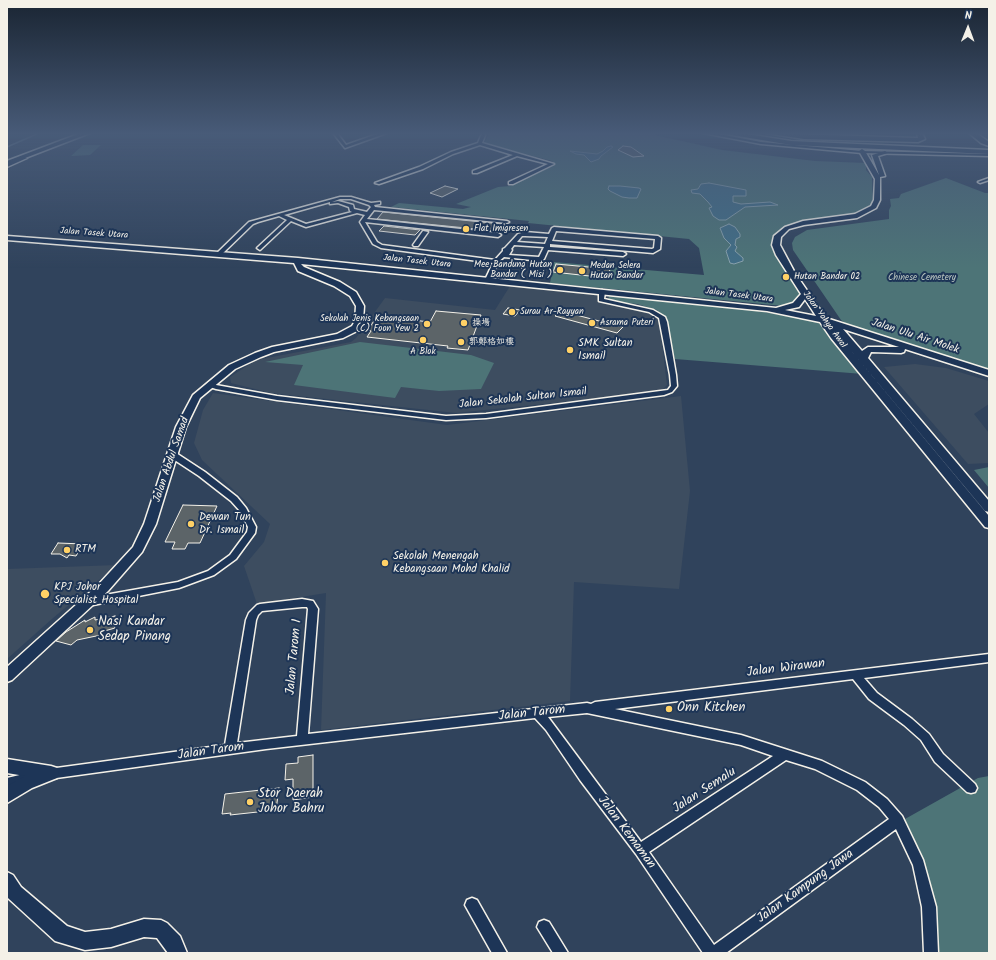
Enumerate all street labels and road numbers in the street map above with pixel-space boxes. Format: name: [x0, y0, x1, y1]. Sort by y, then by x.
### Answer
street label: Jalan Tasek Utara: [60, 226, 128, 242]
street label: Jalan Tasek Utara: [382, 253, 452, 271]
street label: Jalan Tasek Utara: [704, 286, 774, 306]
street label: Jalan Yahya Awal: [800, 290, 848, 350]
street label: Jalan Ulu Air Molek: [870, 317, 960, 357]
street label: Jalan Sekolah Sultan Ismail: [458, 386, 588, 412]
street label: Jalan Abdul Samad: [151, 416, 193, 504]
street label: Jalan Tarom 1: [284, 618, 306, 696]
street label: Jalan Wirawan: [746, 656, 826, 682]
street label: Jalan Tarom: [498, 703, 566, 725]
street label: Jalan Tarom: [177, 740, 245, 764]
street label: Jalan Semalu: [670, 765, 740, 817]
street label: Jalan Kemaman: [594, 794, 658, 872]
street label: Jalan Kampung Jawa: [755, 847, 857, 927]

